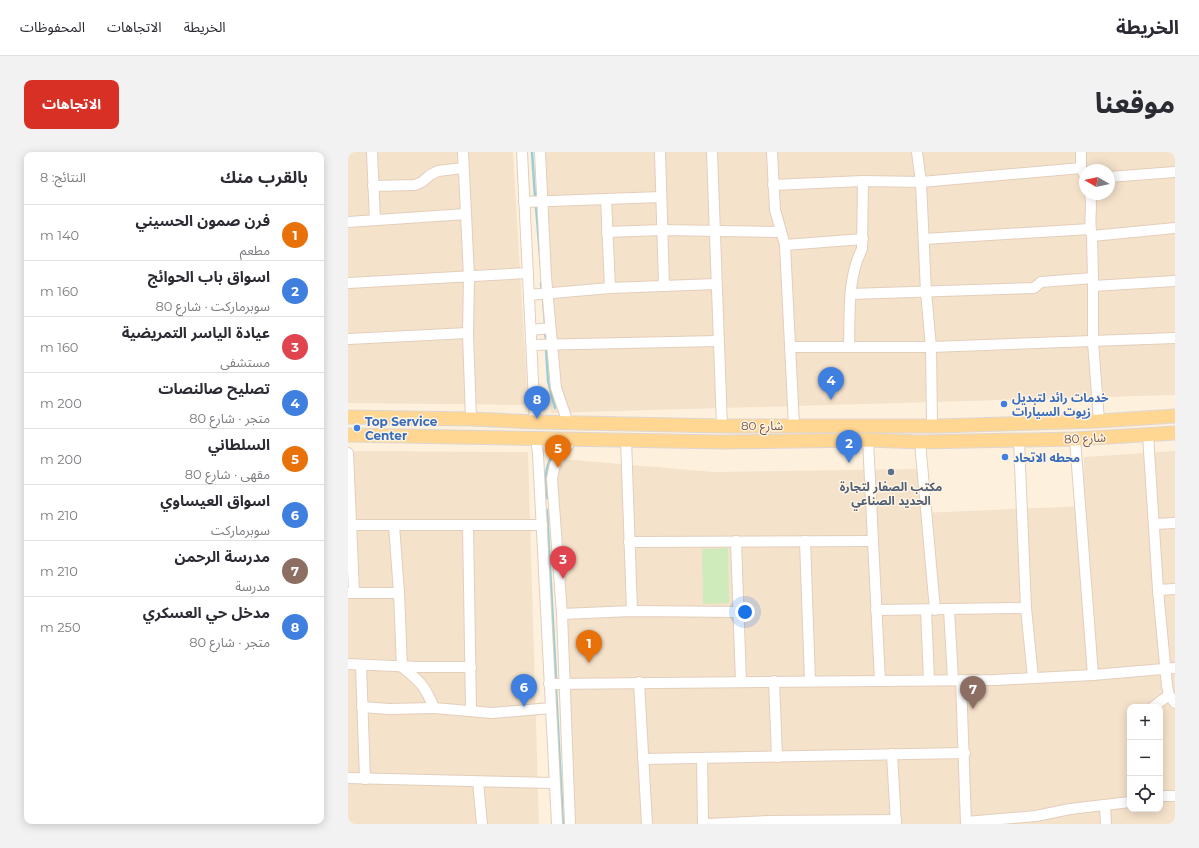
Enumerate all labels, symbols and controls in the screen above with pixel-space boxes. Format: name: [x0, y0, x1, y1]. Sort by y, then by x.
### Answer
text: الخريطة: [1116, 16, 1179, 39]
text: المحفوظات: [20, 18, 85, 36]
text: الاتجاهات: [107, 18, 162, 36]
text: الخريطة: [184, 18, 226, 36]
button: الاتجاهات: [24, 80, 119, 129]
text: موقعنا: [1095, 86, 1175, 120]
north arrow: [1079, 164, 1115, 200]
text: بالقرب منك: [220, 167, 308, 187]
text: النتائج: 8: [40, 169, 86, 185]
text: فرن صمون الحسيني: [136, 211, 270, 230]
text: 140 m: [40, 227, 79, 243]
text: 1: [292, 227, 298, 243]
text: مطعم: [240, 242, 270, 258]
text: اسواق باب الحوائج: [148, 267, 270, 286]
text: 160 m: [40, 283, 78, 299]
text: 2: [291, 283, 299, 299]
text: سوبرماركت · شارع 80: [155, 298, 270, 314]
text: عيادة الياسر التمريضية: [122, 323, 270, 342]
text: 160 m: [40, 339, 78, 355]
text: 3: [291, 339, 299, 355]
text: مستشفى: [220, 354, 270, 370]
pin: 4: [818, 367, 844, 400]
text: تصليح صالنصات: [158, 379, 270, 398]
pin: 8: [524, 386, 550, 419]
place label: خدمات رائد لتبديل زيوت السيارات: [1012, 390, 1109, 419]
text: 200 m: [40, 395, 82, 411]
text: 4: [291, 395, 299, 411]
marker: خدمات رائد لتبديل زيوت السيارات: [999, 399, 1009, 409]
text: متجر · شارع 80: [189, 410, 270, 426]
place label: Top Service Center: [365, 414, 438, 443]
street label: شارع 80: [741, 418, 783, 435]
marker: Top Service Center: [352, 423, 362, 433]
street label: شارع 80: [1064, 429, 1107, 449]
pin: 2: [836, 430, 862, 463]
text: السلطاني: [208, 435, 270, 454]
pin: 5: [545, 435, 571, 468]
place label: محطه الاتحاد: [1013, 450, 1080, 465]
text: 200 m: [40, 451, 82, 467]
text: 5: [291, 451, 299, 467]
marker: محطه الاتحاد: [1000, 452, 1010, 462]
text: مقهى · شارع 80: [185, 466, 270, 482]
marker: مكتب الصفار لتجارة الحديد الصناعي: [886, 467, 896, 477]
place label: مكتب الصفار لتجارة الحديد الصناعي: [840, 479, 942, 510]
text: اسواق العيساوي: [160, 491, 270, 510]
text: 210 m: [40, 507, 78, 523]
text: 6: [291, 507, 299, 523]
text: سوبرماركت: [211, 522, 270, 538]
pin: 3: [550, 546, 576, 579]
text: مدرسة الرحمن: [175, 547, 270, 566]
text: 210 m: [40, 563, 78, 579]
text: 7: [291, 563, 299, 579]
text: مدرسة: [235, 578, 270, 594]
your location: [735, 602, 755, 622]
text: مدخل حي العسكري: [143, 603, 270, 622]
text: 250 m: [40, 619, 81, 635]
text: 8: [291, 619, 299, 635]
pin: 1: [576, 630, 602, 663]
text: متجر · شارع 80: [189, 634, 270, 650]
pin: 6: [511, 674, 537, 707]
pin: 7: [960, 676, 986, 709]
map controls: [1127, 704, 1163, 812]
button: +: [1127, 704, 1163, 740]
button: −: [1127, 740, 1163, 776]
button: locate: [1127, 776, 1163, 812]

